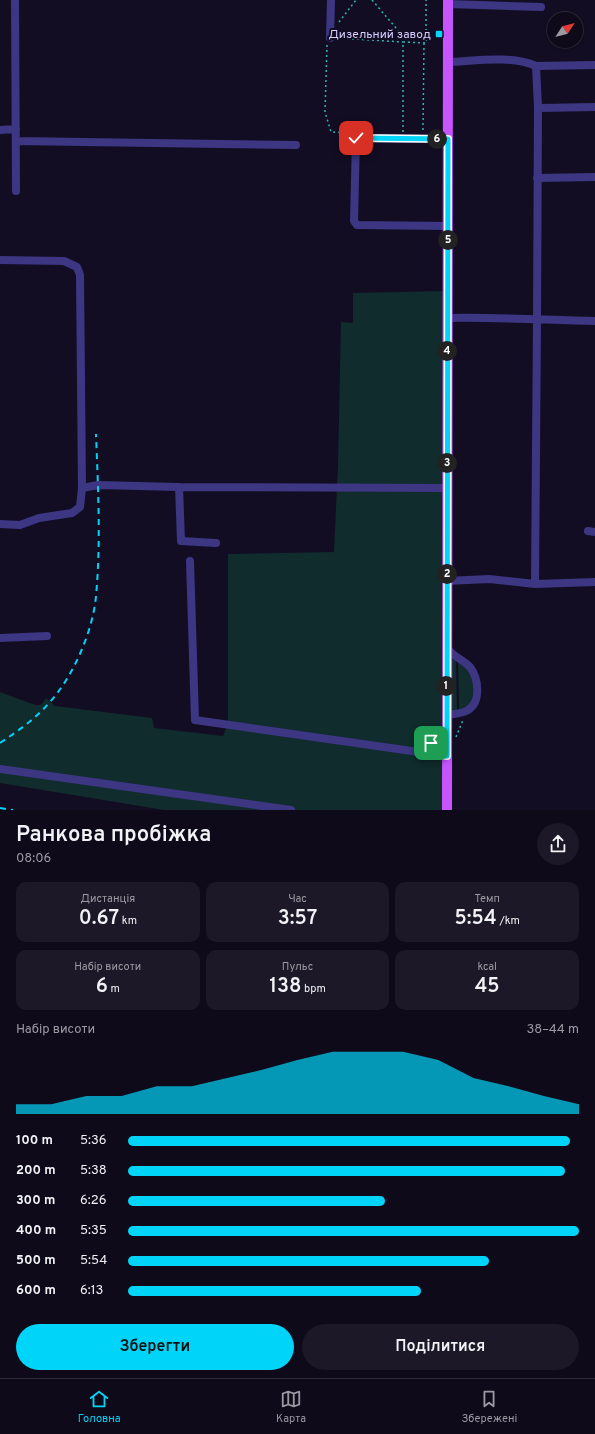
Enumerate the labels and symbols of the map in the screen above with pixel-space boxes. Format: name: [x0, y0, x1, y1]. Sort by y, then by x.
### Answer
north arrow: [547, 12, 583, 48]
place label: Дизельний завод: [329, 27, 431, 43]
marker: Дизельний завод: [434, 29, 444, 39]
pin: [339, 121, 373, 155]
pin: 6: [427, 129, 447, 149]
pin: 5: [438, 230, 458, 250]
pin: 4: [437, 341, 457, 361]
pin: 3: [437, 453, 457, 473]
pin: 2: [437, 564, 457, 584]
pin: 1: [436, 676, 456, 696]
pin: [414, 726, 448, 760]

